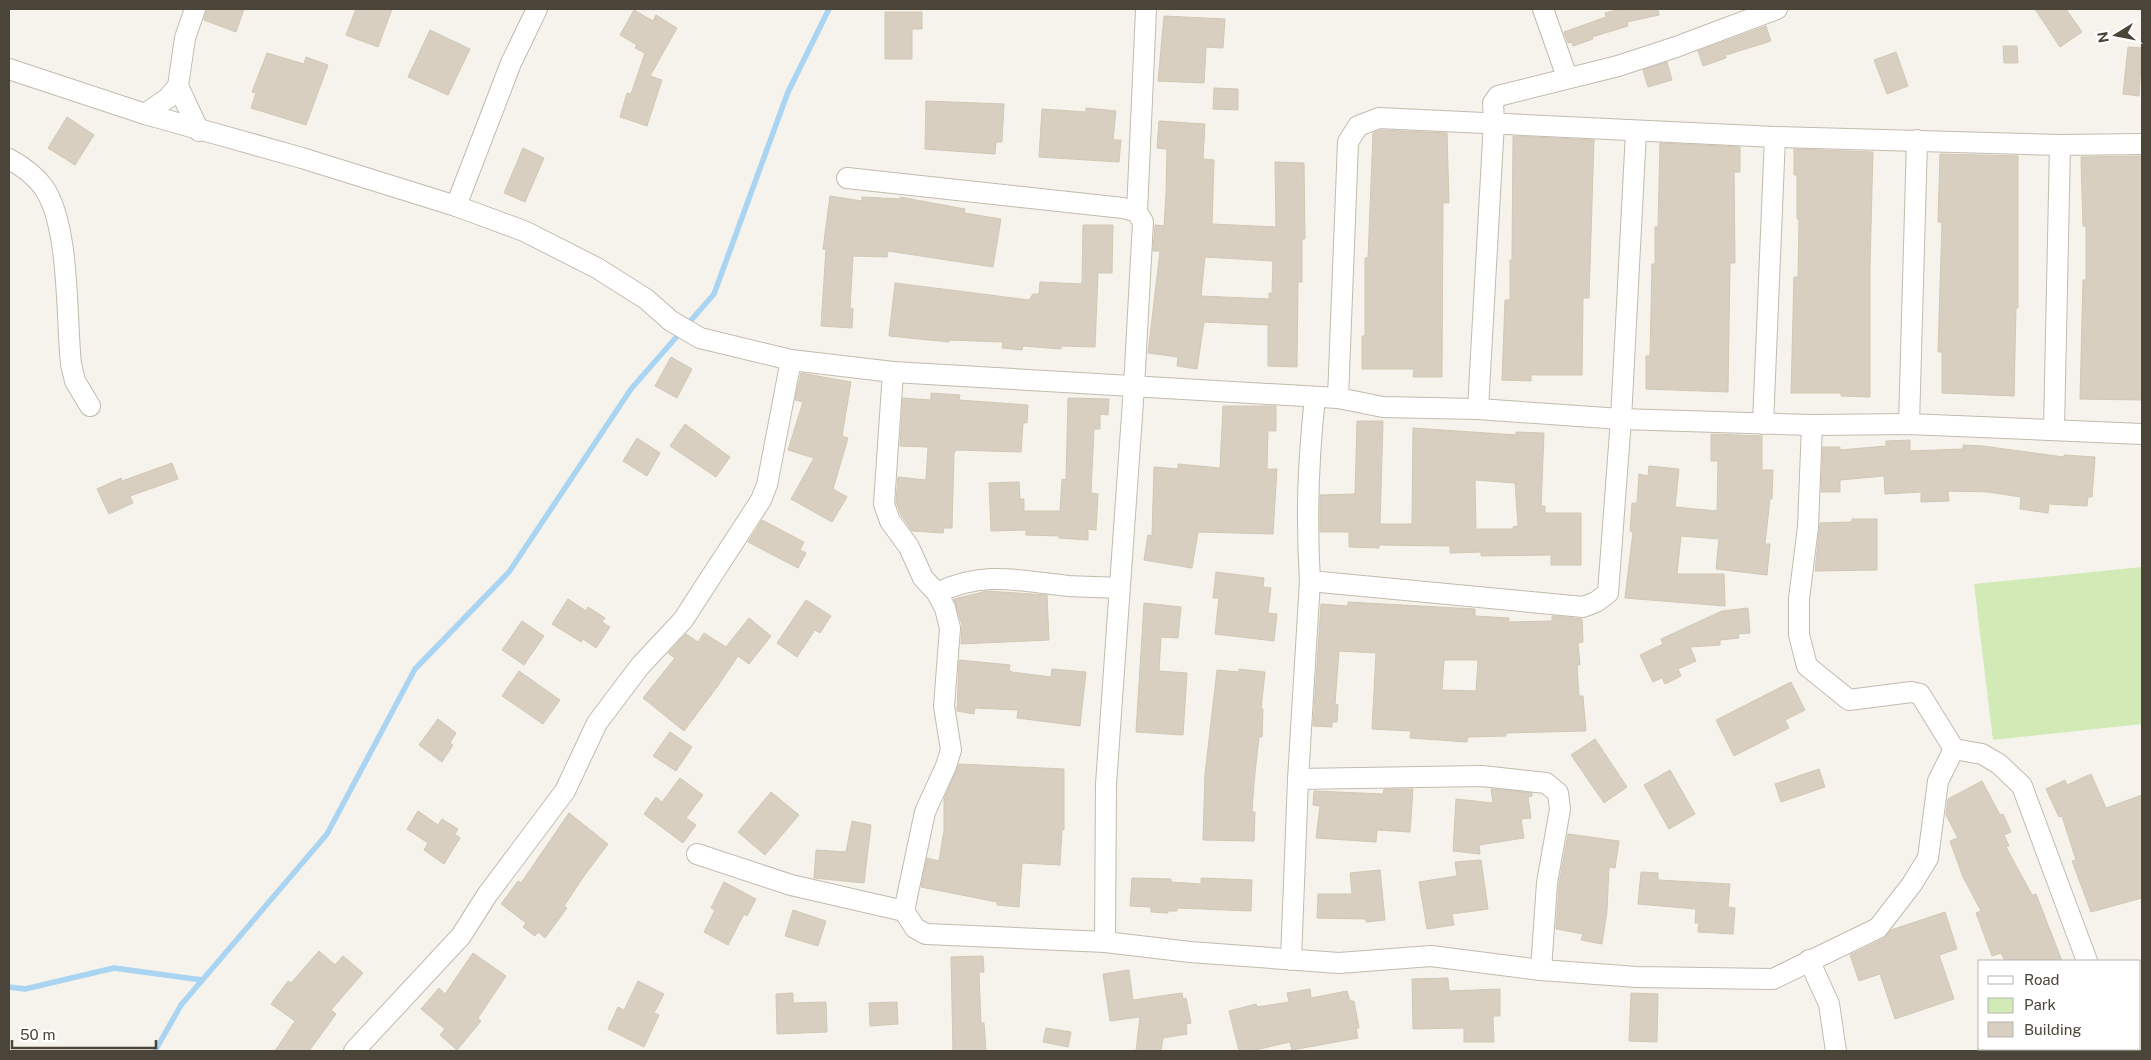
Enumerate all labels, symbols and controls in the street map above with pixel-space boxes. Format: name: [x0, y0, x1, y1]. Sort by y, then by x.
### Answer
north arrow: [2091, 10, 2141, 60]
text: N: [2094, 30, 2112, 44]
legend: [1978, 960, 2141, 1050]
text: Road: [2024, 971, 2060, 988]
text: Park: [2024, 996, 2056, 1013]
scale bar: [12, 1018, 156, 1050]
text: Building: [2024, 1021, 2082, 1038]
text: 50 m: [20, 1026, 55, 1043]

